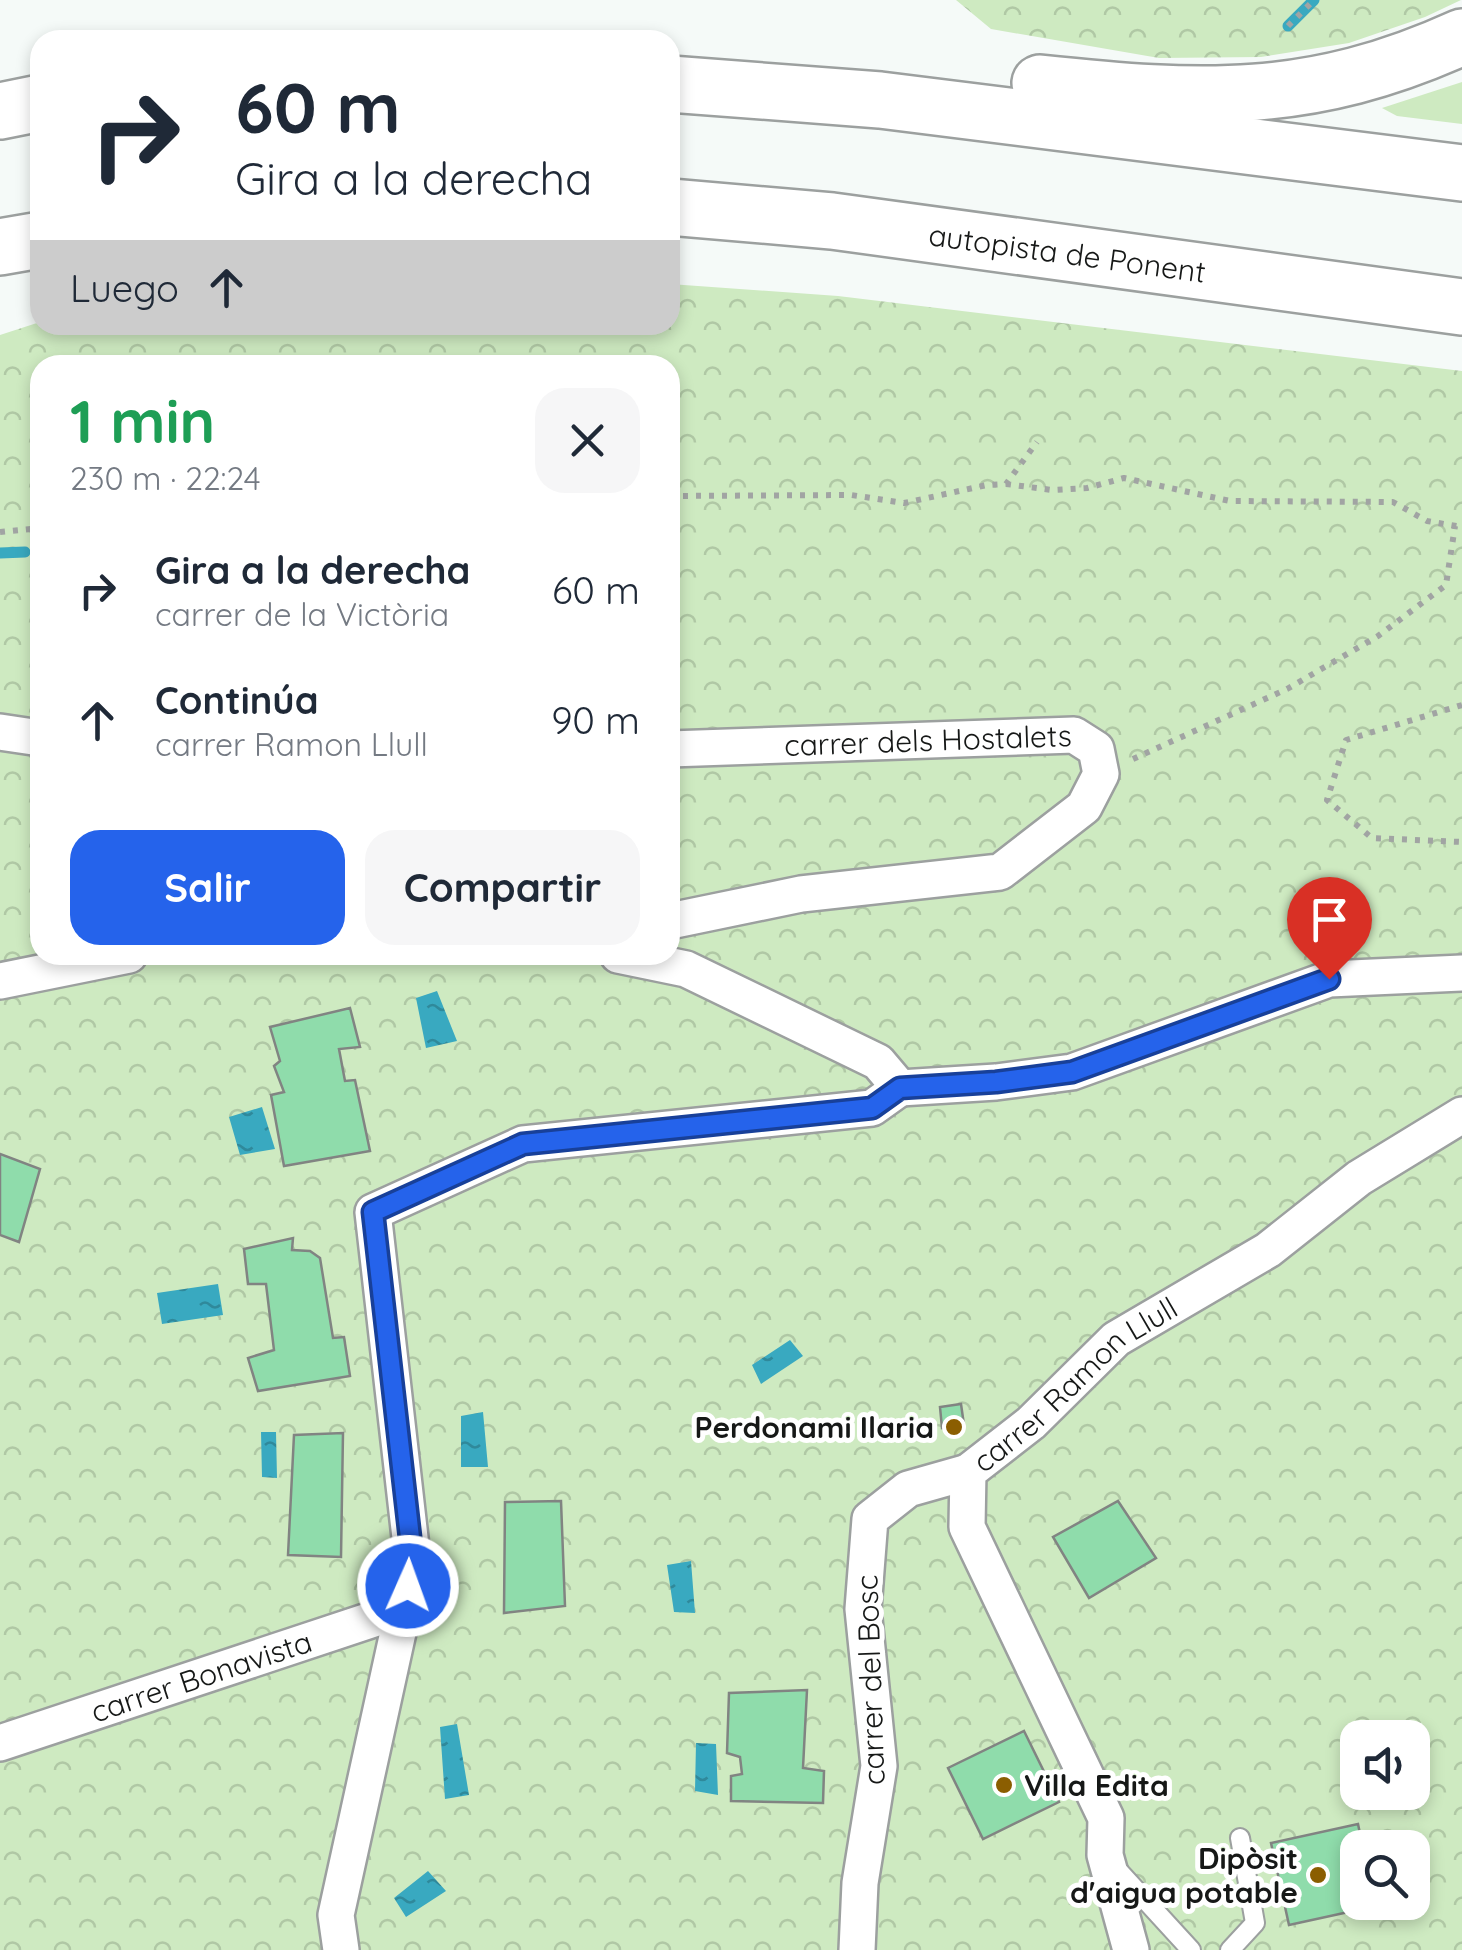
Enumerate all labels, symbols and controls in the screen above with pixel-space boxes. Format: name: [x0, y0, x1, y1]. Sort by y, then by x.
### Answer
text: 60 m: [235, 63, 401, 151]
icon: right: [70, 70, 200, 200]
text: Gira a la derecha: [235, 150, 592, 206]
street label: autopista de Ponent: [926, 215, 1208, 291]
icon: ahead: [199, 260, 254, 315]
text: Luego: [70, 264, 179, 312]
text: 1 min: [70, 383, 215, 458]
button: close: [535, 388, 640, 493]
text: 230 m · 22:24: [70, 458, 261, 498]
text: Gira a la derecha: [155, 546, 470, 594]
icon: right: [70, 563, 125, 618]
text: 60 m: [552, 566, 640, 614]
text: carrer de la Victòria: [155, 594, 449, 634]
text: Continúa: [155, 676, 319, 724]
icon: ahead: [70, 693, 125, 748]
text: 90 m: [551, 696, 640, 744]
street label: carrer dels Hostalets: [783, 716, 1072, 764]
text: carrer Ramon Llull: [155, 724, 428, 764]
button: Salir: [70, 830, 345, 945]
button: Compartir: [365, 830, 640, 945]
pin: [1287, 877, 1372, 980]
icon: arrive: [1302, 892, 1357, 947]
street label: carrer Ramon Llull: [965, 1288, 1184, 1480]
place label: Perdonami Ilaria: [695, 1408, 934, 1446]
marker: Perdonami Ilaria: [943, 1416, 965, 1438]
position arrow: [356, 1534, 460, 1638]
street label: carrer del Bosc: [847, 1574, 893, 1786]
street label: carrer Bonavista: [86, 1622, 317, 1731]
map controls: [1340, 1720, 1430, 1920]
button: sound: [1340, 1720, 1430, 1810]
place label: Villa Edita: [1024, 1766, 1169, 1804]
marker: Villa Edita: [993, 1774, 1015, 1796]
button: search: [1340, 1830, 1430, 1920]
place label: Dipòsit d'aigua potable: [1070, 1839, 1298, 1911]
marker: Dipòsit d'aigua potable: [1307, 1864, 1329, 1886]

